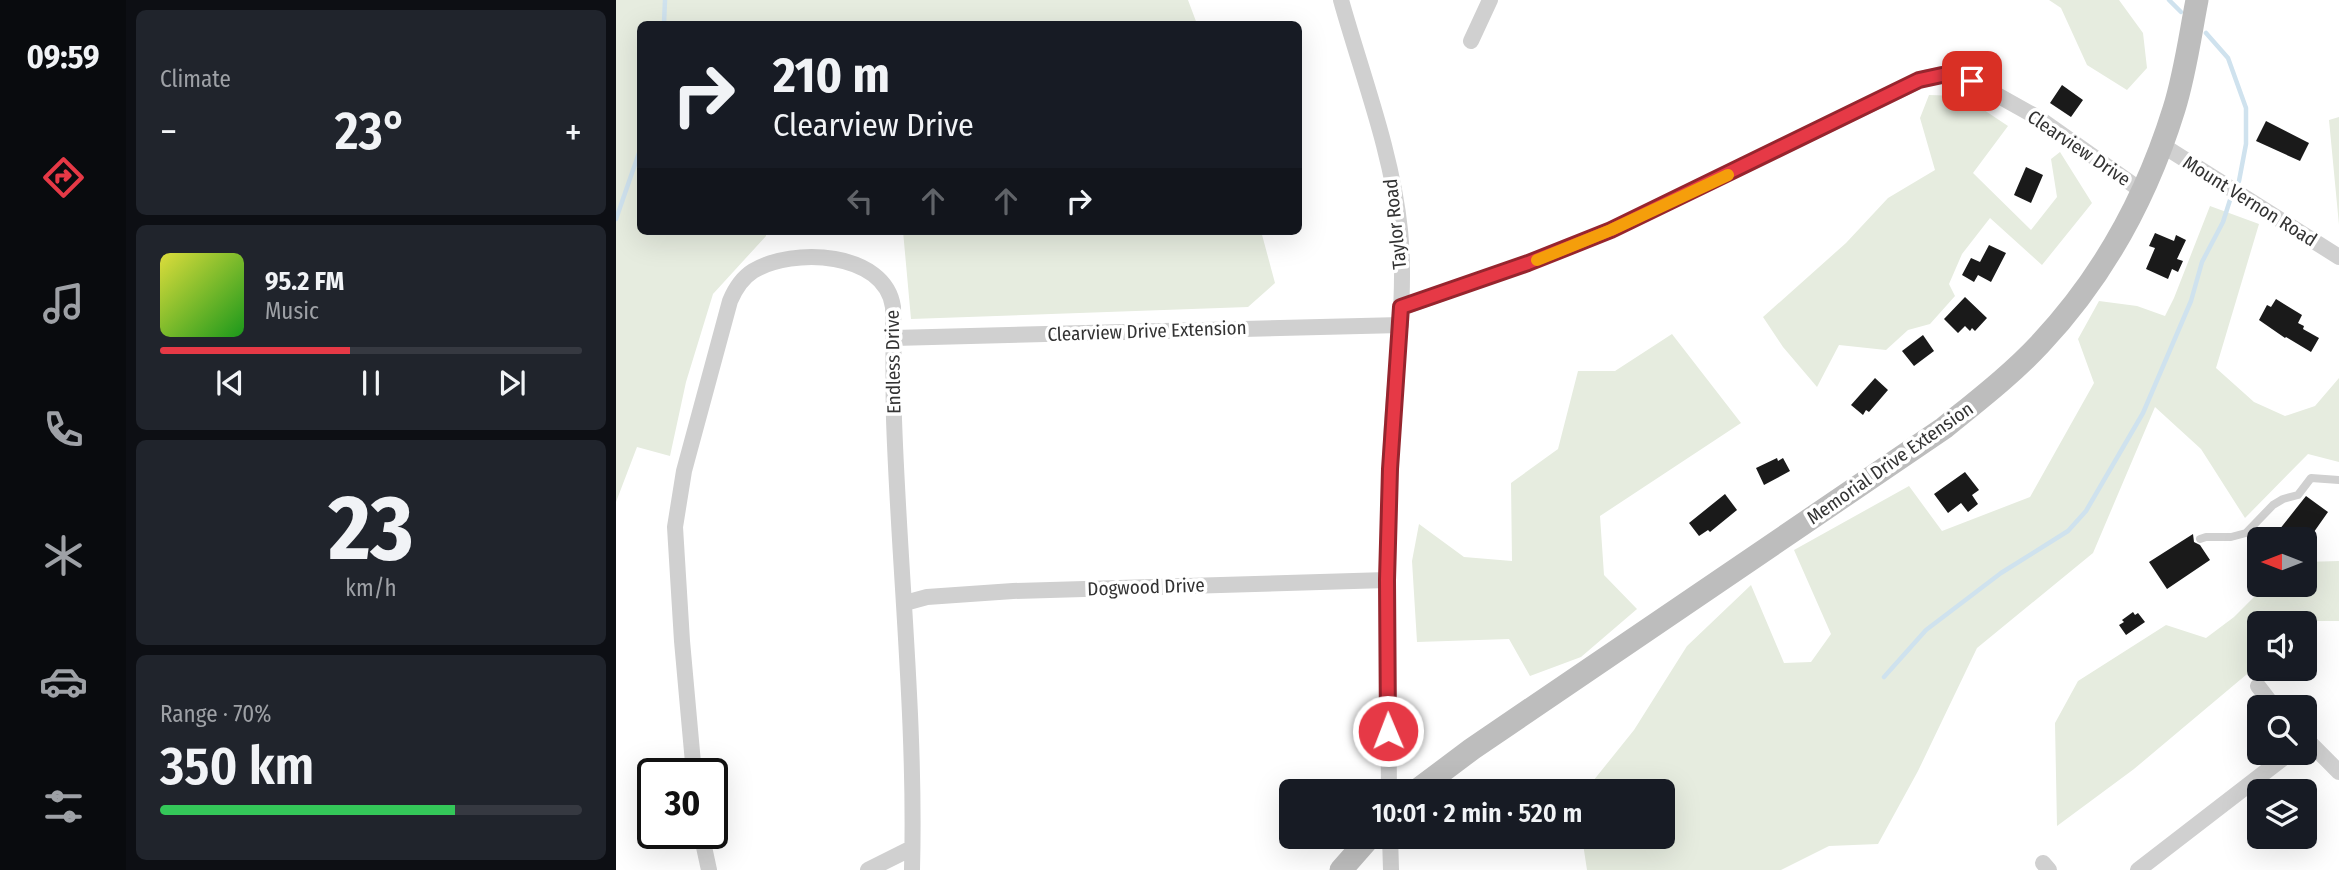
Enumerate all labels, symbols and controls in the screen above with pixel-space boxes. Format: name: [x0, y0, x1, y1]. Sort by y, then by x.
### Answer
text: 09:59: [26, 38, 100, 76]
text: 210 m: [773, 46, 890, 105]
icon: right: [658, 49, 749, 140]
pin: [1942, 51, 2002, 111]
icon: arrive: [1953, 62, 1991, 100]
text: Climate: [160, 65, 231, 93]
text: 23°: [335, 100, 407, 163]
street label: Clearview Drive: [2023, 105, 2135, 191]
text: Clearview Drive: [773, 106, 974, 144]
text: −: [160, 109, 177, 155]
text: +: [565, 109, 582, 155]
street label: Mount Vernon Road: [2179, 151, 2321, 251]
icon: directions: [39, 153, 88, 202]
street label: Taylor Road: [1379, 178, 1411, 270]
icon: left: [841, 182, 879, 220]
icon: ahead: [914, 182, 952, 220]
icon: ahead: [987, 182, 1025, 220]
icon: right: [1060, 182, 1098, 220]
text: 95.2 FM: [265, 266, 344, 297]
icon: music: [39, 279, 88, 328]
text: Music: [265, 297, 319, 325]
street label: Endless Drive: [881, 310, 905, 414]
street label: Clearview Drive Extension: [1047, 316, 1247, 346]
icon: previous: [211, 364, 249, 402]
icon: pause: [352, 364, 390, 402]
icon: next: [493, 364, 531, 402]
street label: Memorial Drive Extension: [1802, 397, 1978, 529]
icon: phone: [39, 405, 88, 454]
text: 23: [328, 474, 414, 583]
north arrow: [2247, 527, 2317, 597]
map controls: [2247, 527, 2317, 849]
icon: climate: [39, 531, 88, 580]
street label: Dogwood Drive: [1087, 573, 1205, 601]
text: km/h: [345, 574, 397, 602]
button: sound: [2247, 611, 2317, 681]
icon: car: [39, 657, 88, 706]
position arrow: [1351, 694, 1425, 768]
button: search: [2247, 695, 2317, 765]
text: Range · 70%: [160, 700, 271, 728]
text: 350 km: [160, 735, 314, 798]
speed limit sign: 30: [637, 758, 728, 849]
button: layers: [2247, 779, 2317, 849]
icon: filters: [39, 782, 88, 831]
text: 10:01 · 2 min · 520 m: [1372, 798, 1582, 829]

